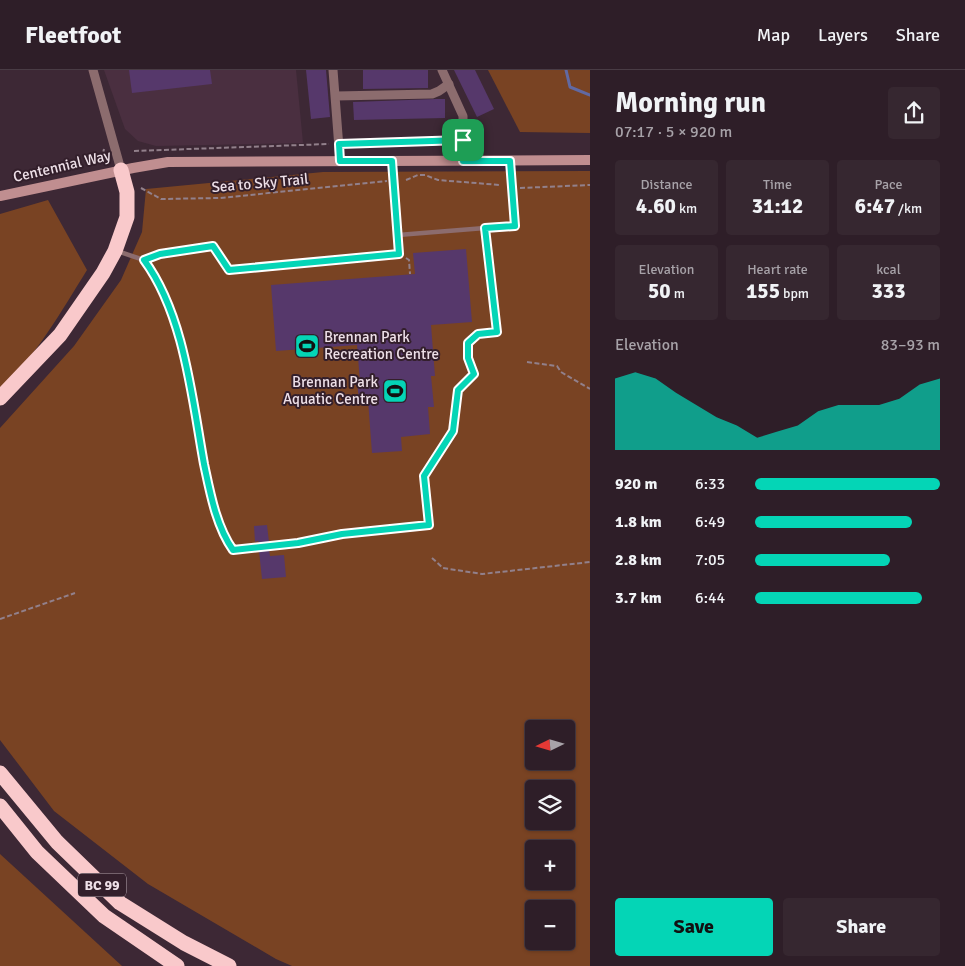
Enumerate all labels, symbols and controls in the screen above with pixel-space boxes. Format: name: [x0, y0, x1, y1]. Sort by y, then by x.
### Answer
text: Fleetfoot: [25, 20, 121, 50]
text: Map: [757, 24, 790, 46]
text: Layers: [818, 24, 868, 46]
text: Share: [896, 24, 940, 46]
text: Morning run: [615, 86, 766, 120]
button: share: [888, 87, 940, 139]
pin: [442, 119, 484, 161]
text: 07:17 · 5 × 920 m: [615, 122, 732, 142]
icon: arrive: [449, 126, 477, 154]
street label: Centennial Way: [11, 146, 113, 186]
street label: Sea to Sky Trail: [211, 170, 309, 196]
text: Distance: [640, 176, 693, 193]
text: Time: [763, 176, 792, 193]
text: Pace: [874, 176, 903, 193]
text: 4.60: [636, 193, 676, 219]
text: 31:12: [752, 193, 803, 219]
text: 6:47: [855, 193, 895, 219]
text: km: [676, 200, 697, 217]
text: /km: [895, 200, 922, 217]
text: Elevation: [639, 261, 694, 278]
text: Heart rate: [747, 261, 808, 278]
text: kcal: [876, 261, 901, 278]
text: 50: [648, 278, 671, 304]
text: 155: [746, 278, 780, 304]
text: 333: [871, 278, 906, 304]
text: m: [671, 285, 685, 302]
text: bpm: [780, 285, 809, 302]
place label: Brennan Park Recreation Centre: [324, 328, 439, 363]
sports icon: Brennan Park Recreation Centre: [294, 333, 320, 359]
text: Elevation: [615, 335, 679, 355]
text: 83–93 m: [881, 335, 940, 355]
place label: Brennan Park Aquatic Centre: [283, 373, 378, 408]
sports icon: Brennan Park Aquatic Centre: [382, 378, 408, 404]
text: 920 m: [615, 474, 657, 494]
text: 6:33: [695, 474, 725, 494]
text: 1.8 km: [615, 512, 662, 532]
text: 6:49: [695, 512, 725, 532]
text: 2.8 km: [615, 550, 662, 570]
text: 7:05: [695, 550, 725, 570]
text: 3.7 km: [615, 588, 662, 608]
text: 6:44: [695, 588, 725, 608]
north arrow: [525, 720, 575, 770]
map controls: [525, 720, 575, 950]
button: layers: [525, 780, 575, 830]
button: +: [525, 840, 575, 890]
road number: BC 99: [78, 874, 126, 896]
button: Save: [615, 898, 773, 956]
button: Share: [783, 898, 940, 956]
button: −: [525, 900, 575, 950]

